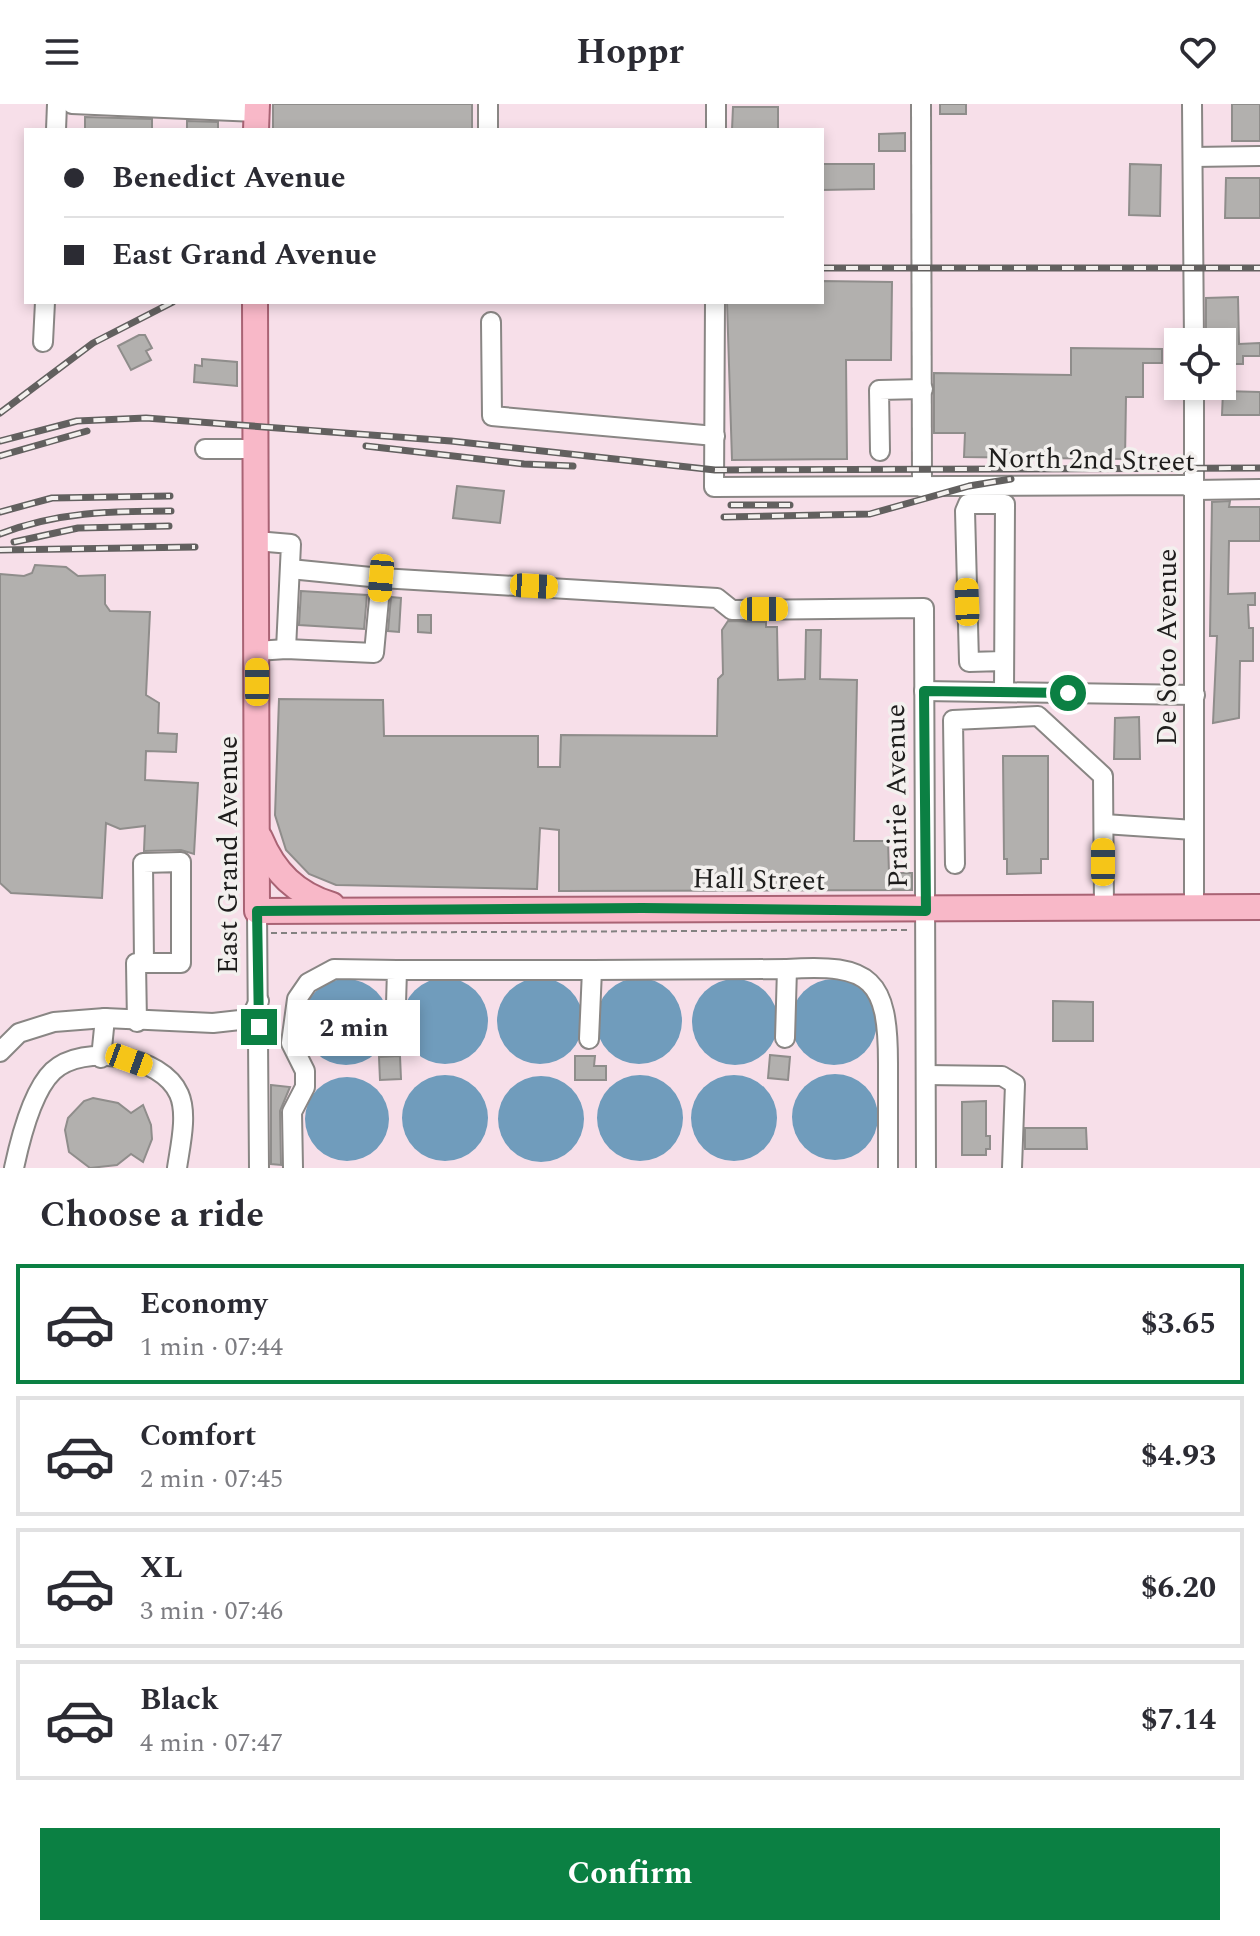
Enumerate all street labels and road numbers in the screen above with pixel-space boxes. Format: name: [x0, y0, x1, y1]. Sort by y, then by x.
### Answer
street label: North 2nd Street: [987, 437, 1196, 483]
street label: De Soto Avenue: [1146, 548, 1189, 746]
street label: Prairie Avenue: [874, 703, 920, 889]
street label: East Grand Avenue: [207, 736, 250, 974]
street label: Hall Street: [692, 857, 826, 903]

